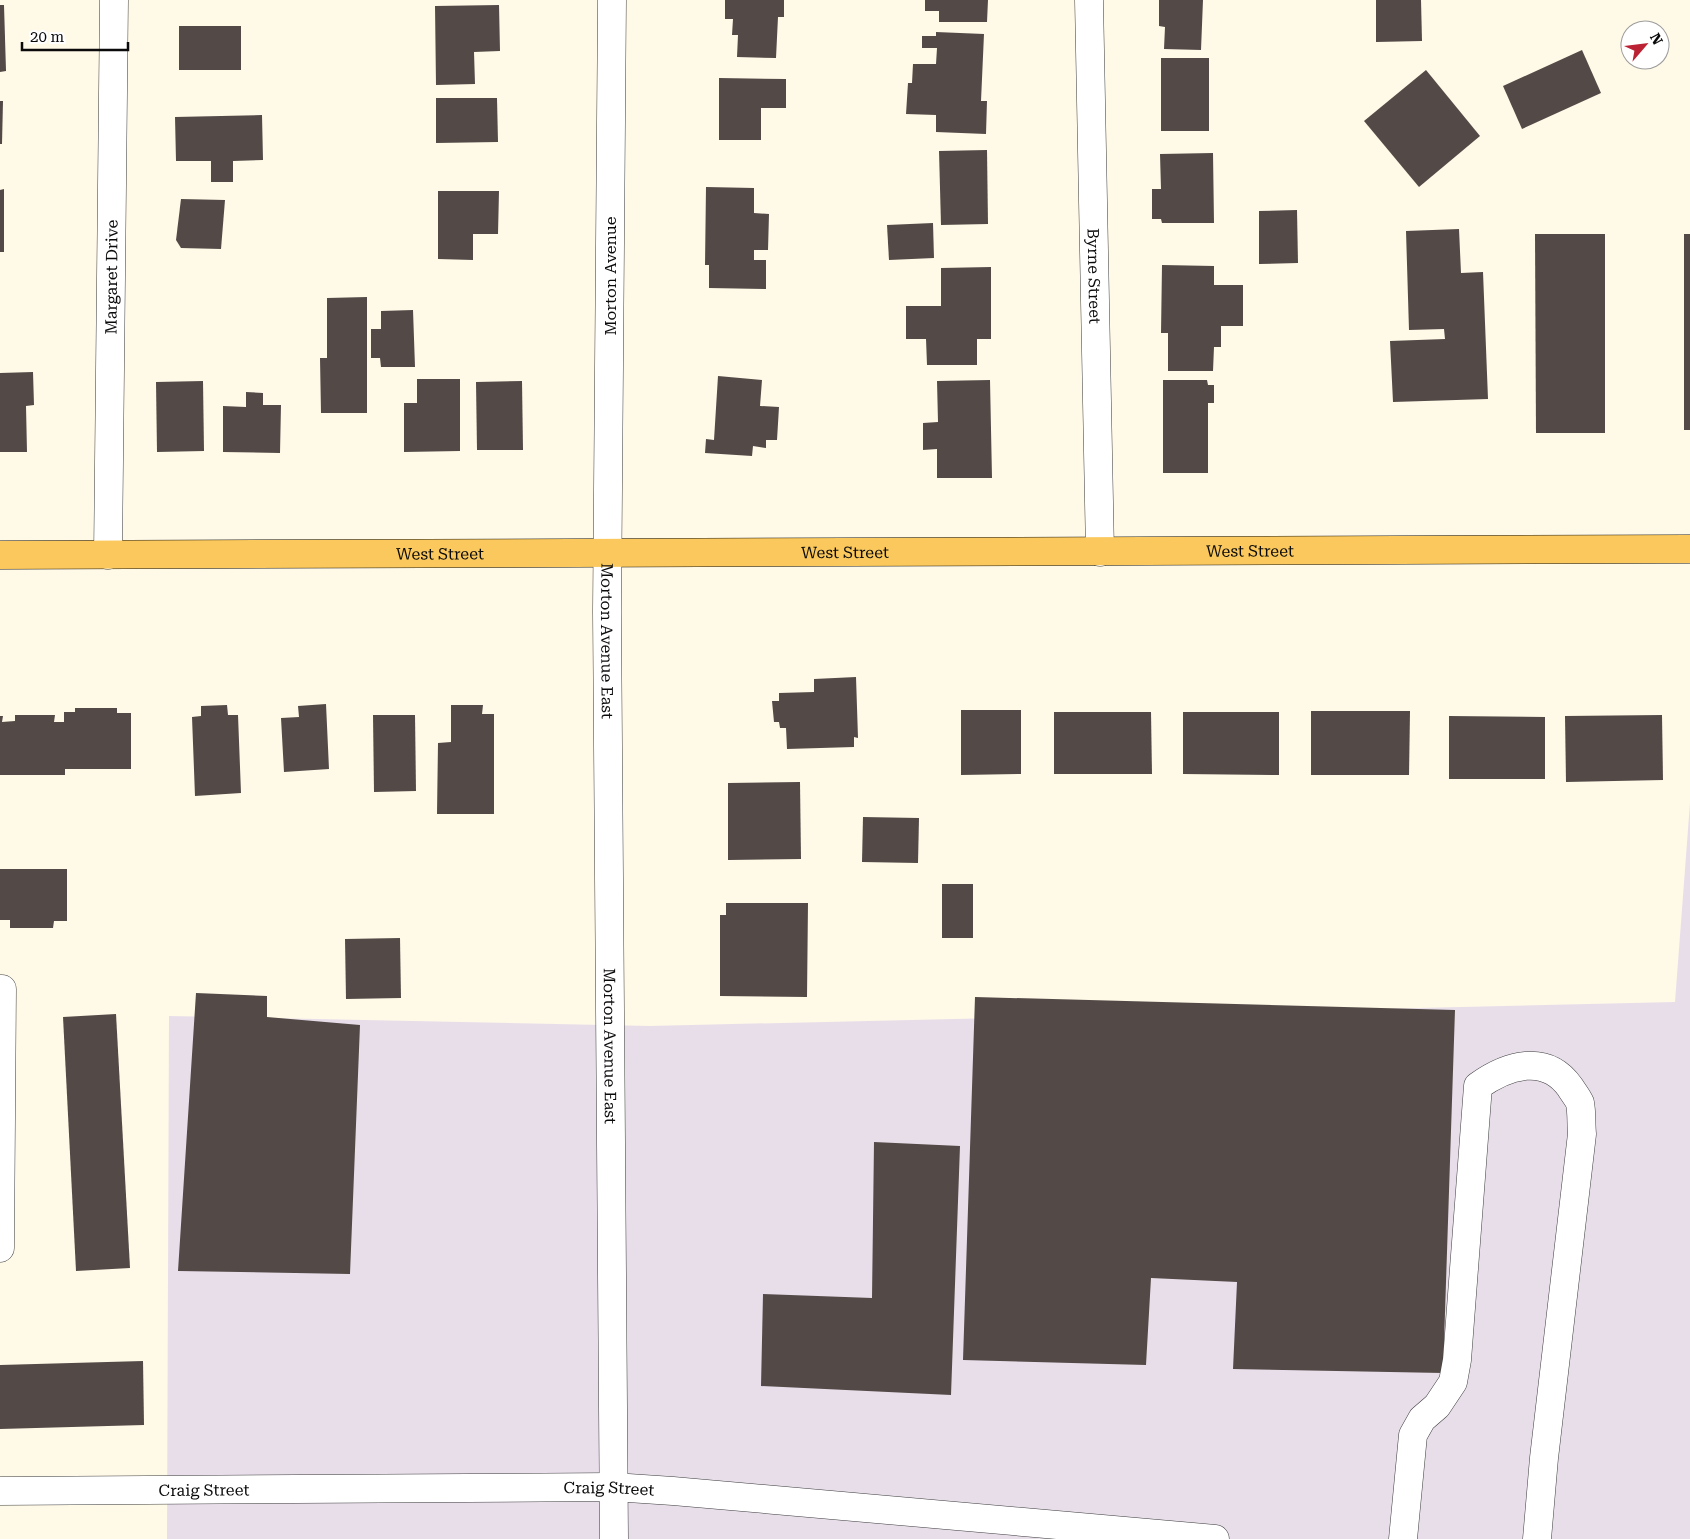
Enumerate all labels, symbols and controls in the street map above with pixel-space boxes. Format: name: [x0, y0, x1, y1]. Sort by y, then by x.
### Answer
scale bar: [22, 20, 129, 52]
north arrow: [1620, 20, 1670, 70]
text: 20 m: [30, 28, 65, 46]
text: N: [1647, 30, 1666, 48]
street label: Morton Avenue: [601, 216, 620, 336]
street label: Margaret Drive: [101, 219, 121, 334]
street label: Byrne Street: [1084, 228, 1105, 324]
street label: West Street: [1206, 541, 1294, 560]
street label: West Street: [801, 542, 889, 562]
street label: West Street: [396, 544, 484, 563]
street label: Morton Avenue East: [597, 563, 617, 719]
street label: Morton Avenue East: [600, 968, 620, 1124]
street label: Craig Street: [563, 1477, 655, 1499]
street label: Craig Street: [159, 1480, 250, 1499]

